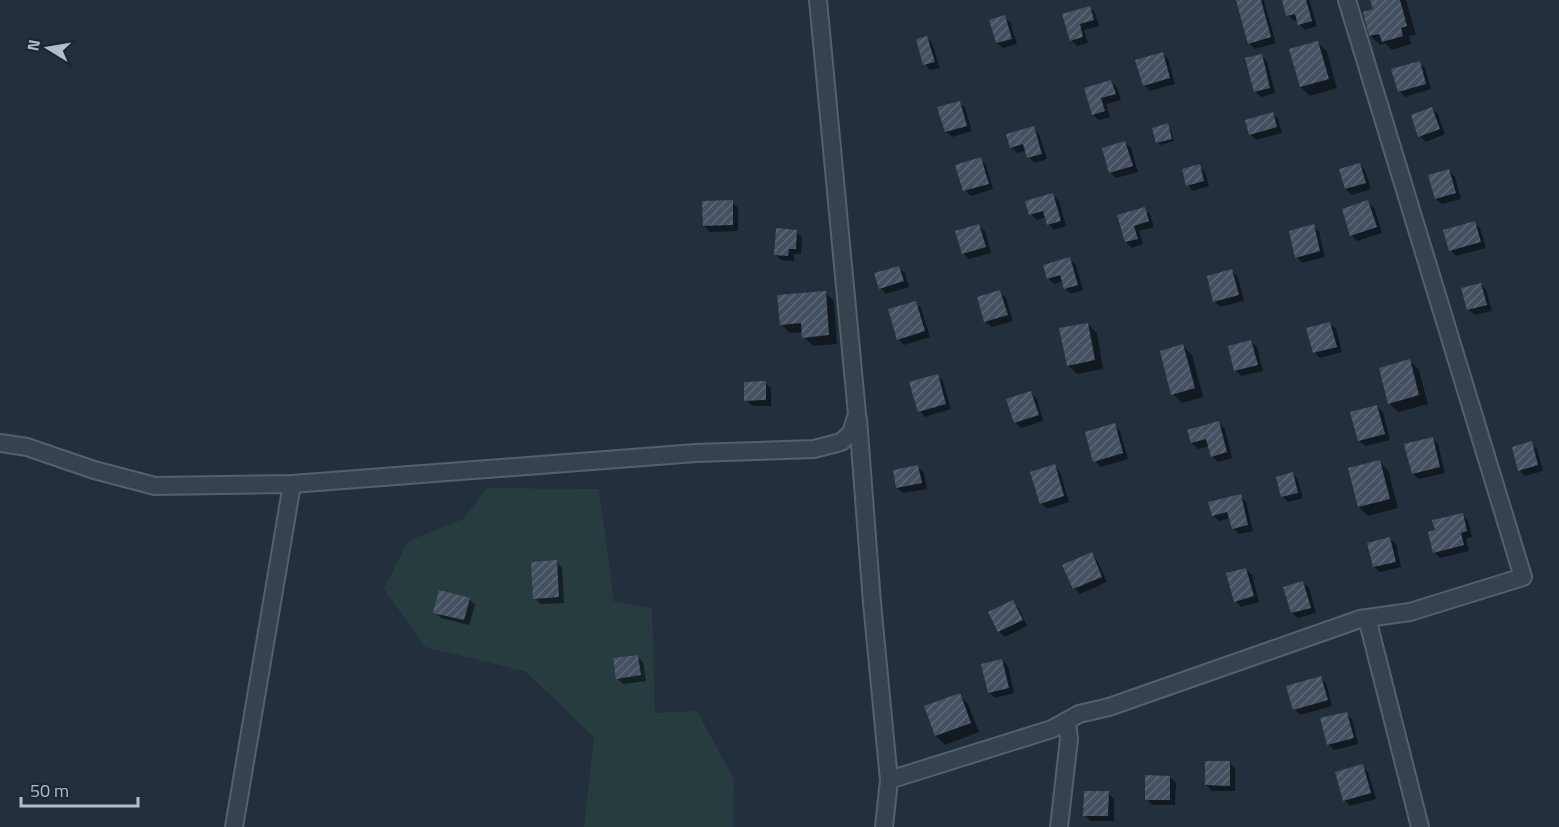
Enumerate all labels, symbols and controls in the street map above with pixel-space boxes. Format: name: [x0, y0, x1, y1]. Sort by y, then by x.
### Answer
north arrow: [18, 18, 78, 78]
text: N: [20, 37, 46, 53]
scale bar: [21, 770, 138, 808]
text: 50 m: [30, 777, 69, 804]

